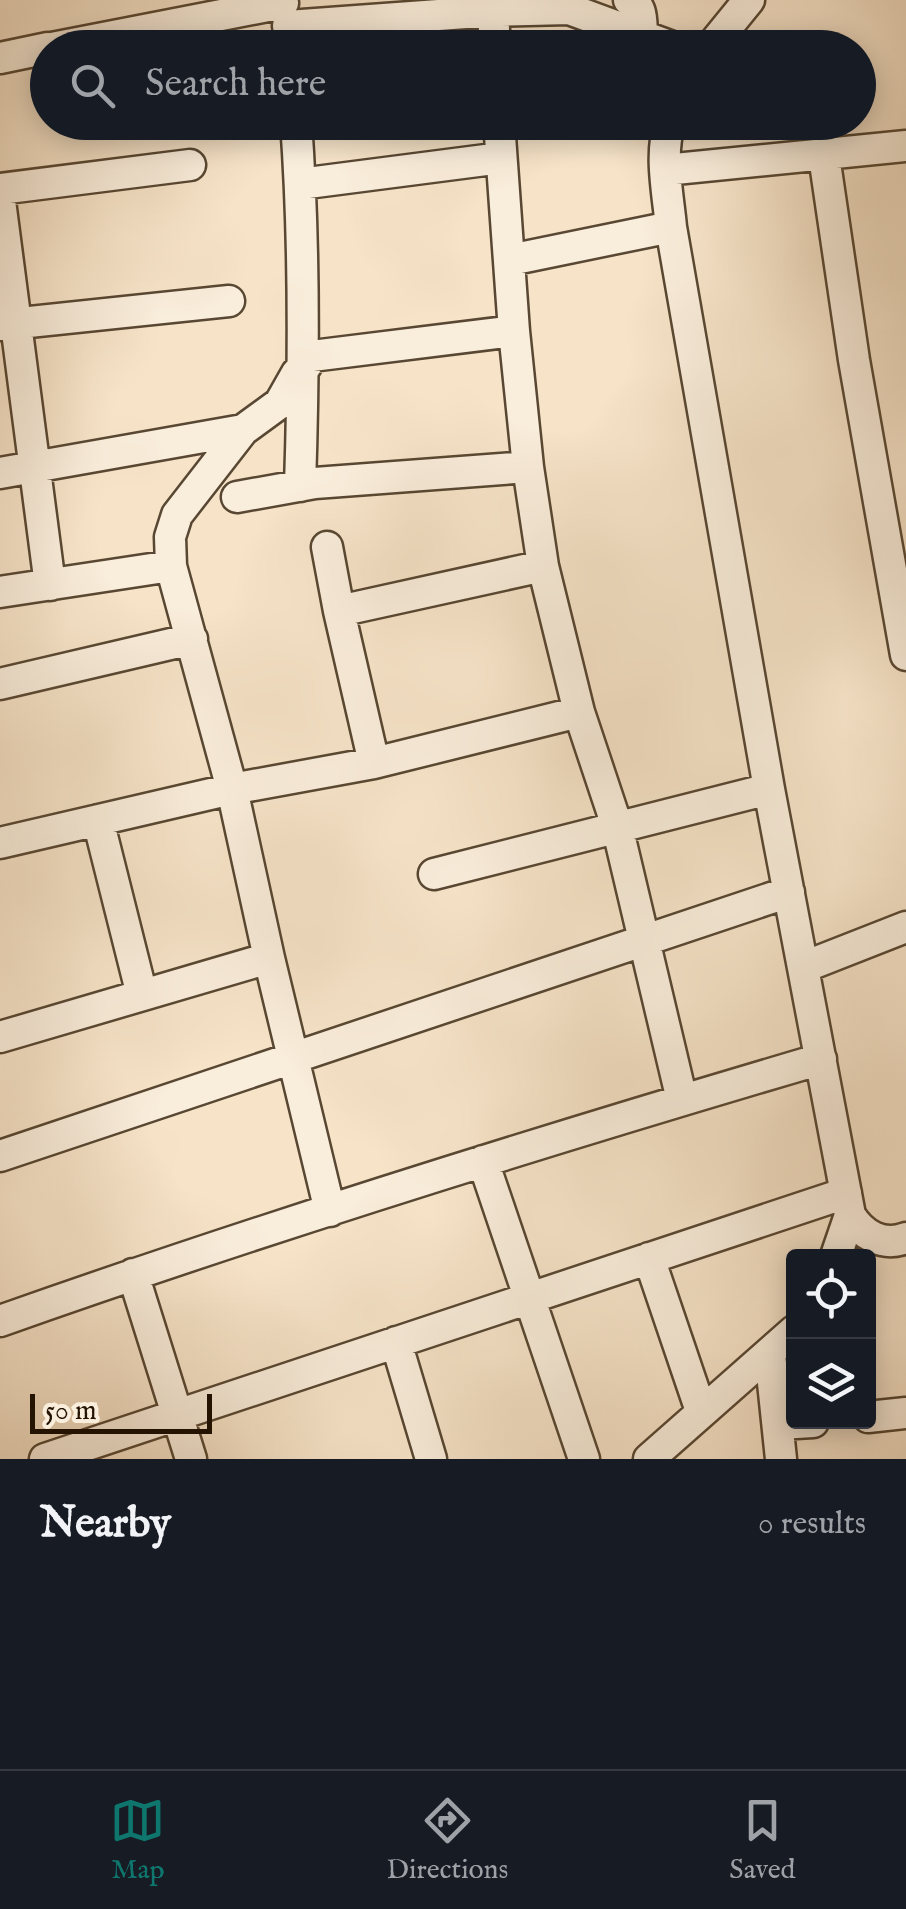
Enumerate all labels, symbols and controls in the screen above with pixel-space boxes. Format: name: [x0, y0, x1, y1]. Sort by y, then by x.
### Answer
search box: [30, 30, 876, 140]
icon: search: [65, 58, 120, 113]
text: Search here: [145, 61, 326, 109]
map controls: [786, 1249, 876, 1429]
button: locate: [786, 1249, 876, 1339]
button: layers: [786, 1339, 876, 1429]
scale bar: [30, 1389, 212, 1434]
text: 50 m: [45, 1394, 97, 1429]
text: Nearby: [40, 1498, 171, 1551]
text: 0 results: [758, 1504, 866, 1545]
tab: Map: [110, 1793, 165, 1888]
tab: Directions: [386, 1793, 508, 1888]
tab: Saved: [729, 1793, 796, 1888]

